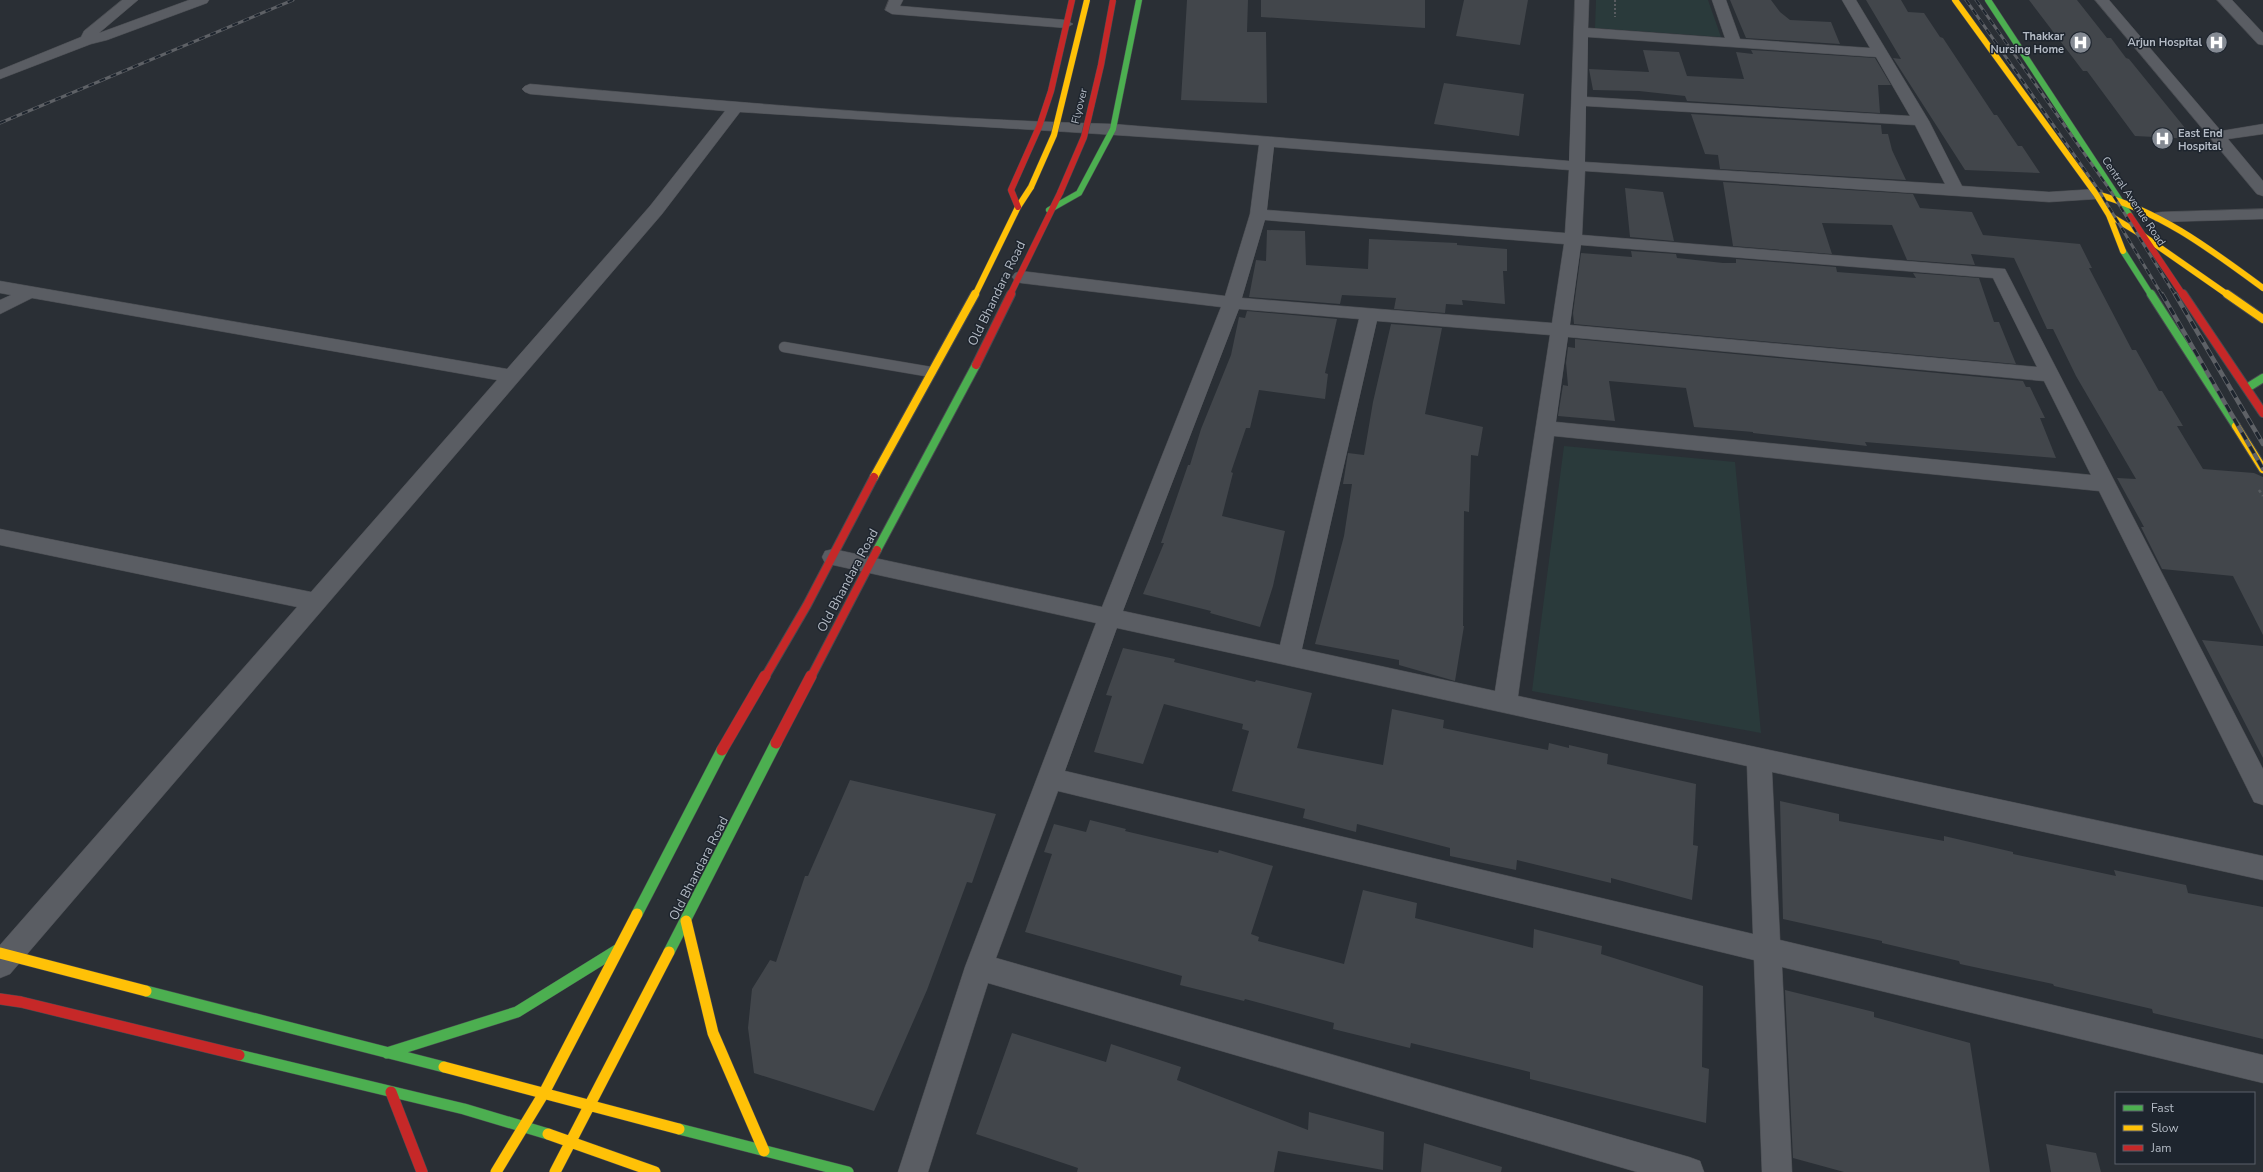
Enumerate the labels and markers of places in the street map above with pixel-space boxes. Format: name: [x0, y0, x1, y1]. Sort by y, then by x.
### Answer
place label: Thakkar Nursing Home: [1990, 29, 2065, 57]
hospital icon: Thakkar Nursing Home: [2067, 29, 2093, 55]
hospital icon: Arjun Hospital: [2204, 29, 2230, 55]
place label: Arjun Hospital: [2128, 35, 2202, 50]
hospital icon: East End Hospital: [2150, 126, 2176, 152]
place label: East End Hospital: [2178, 126, 2223, 154]

